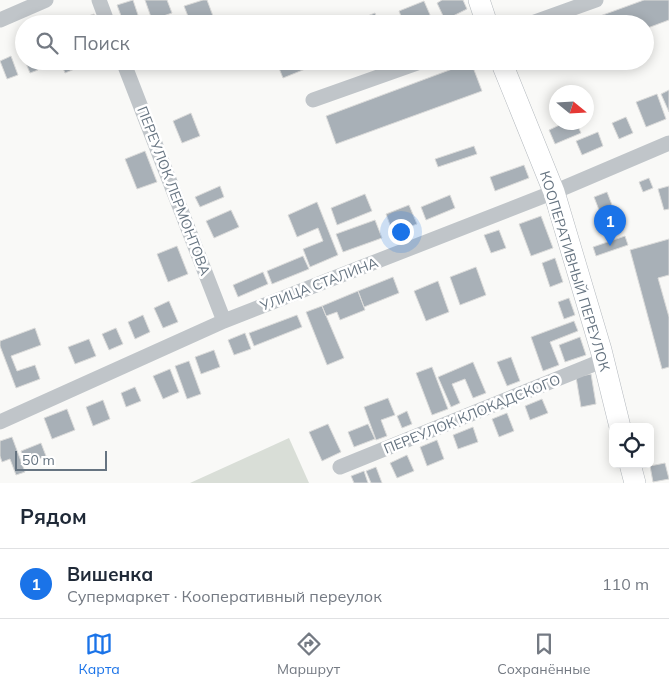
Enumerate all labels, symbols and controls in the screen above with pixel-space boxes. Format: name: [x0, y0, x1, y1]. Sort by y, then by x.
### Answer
search box: [15, 15, 654, 70]
icon: search: [33, 29, 61, 57]
text: Поиск: [73, 31, 130, 55]
north arrow: [549, 85, 594, 130]
street label: ПЕРЕУЛОК ЛЕРМОНТОВА: [133, 104, 215, 279]
street label: КООПЕРАТИВНЫЙ ПЕРЕУЛОК: [536, 169, 614, 374]
pin: 1: [594, 205, 626, 246]
your location: [388, 219, 414, 245]
street label: УЛИЦА СТАЛИНА: [257, 253, 381, 315]
street label: ПЕРЕУЛОК КЛОКАДСКОГО: [381, 370, 563, 458]
map controls: [609, 423, 654, 468]
button: locate: [609, 423, 654, 468]
scale bar: [15, 448, 108, 471]
text: 50 m: [22, 451, 55, 469]
text: Рядом: [20, 503, 87, 529]
text: Вишенка: [67, 562, 153, 586]
text: 1: [31, 574, 41, 594]
text: 110 m: [602, 574, 649, 594]
text: Супермаркет · Кооперативный переулок: [67, 586, 382, 606]
tab: Карта: [79, 630, 120, 678]
tab: Маршрут: [277, 630, 340, 678]
tab: Сохранённые: [497, 630, 590, 678]

